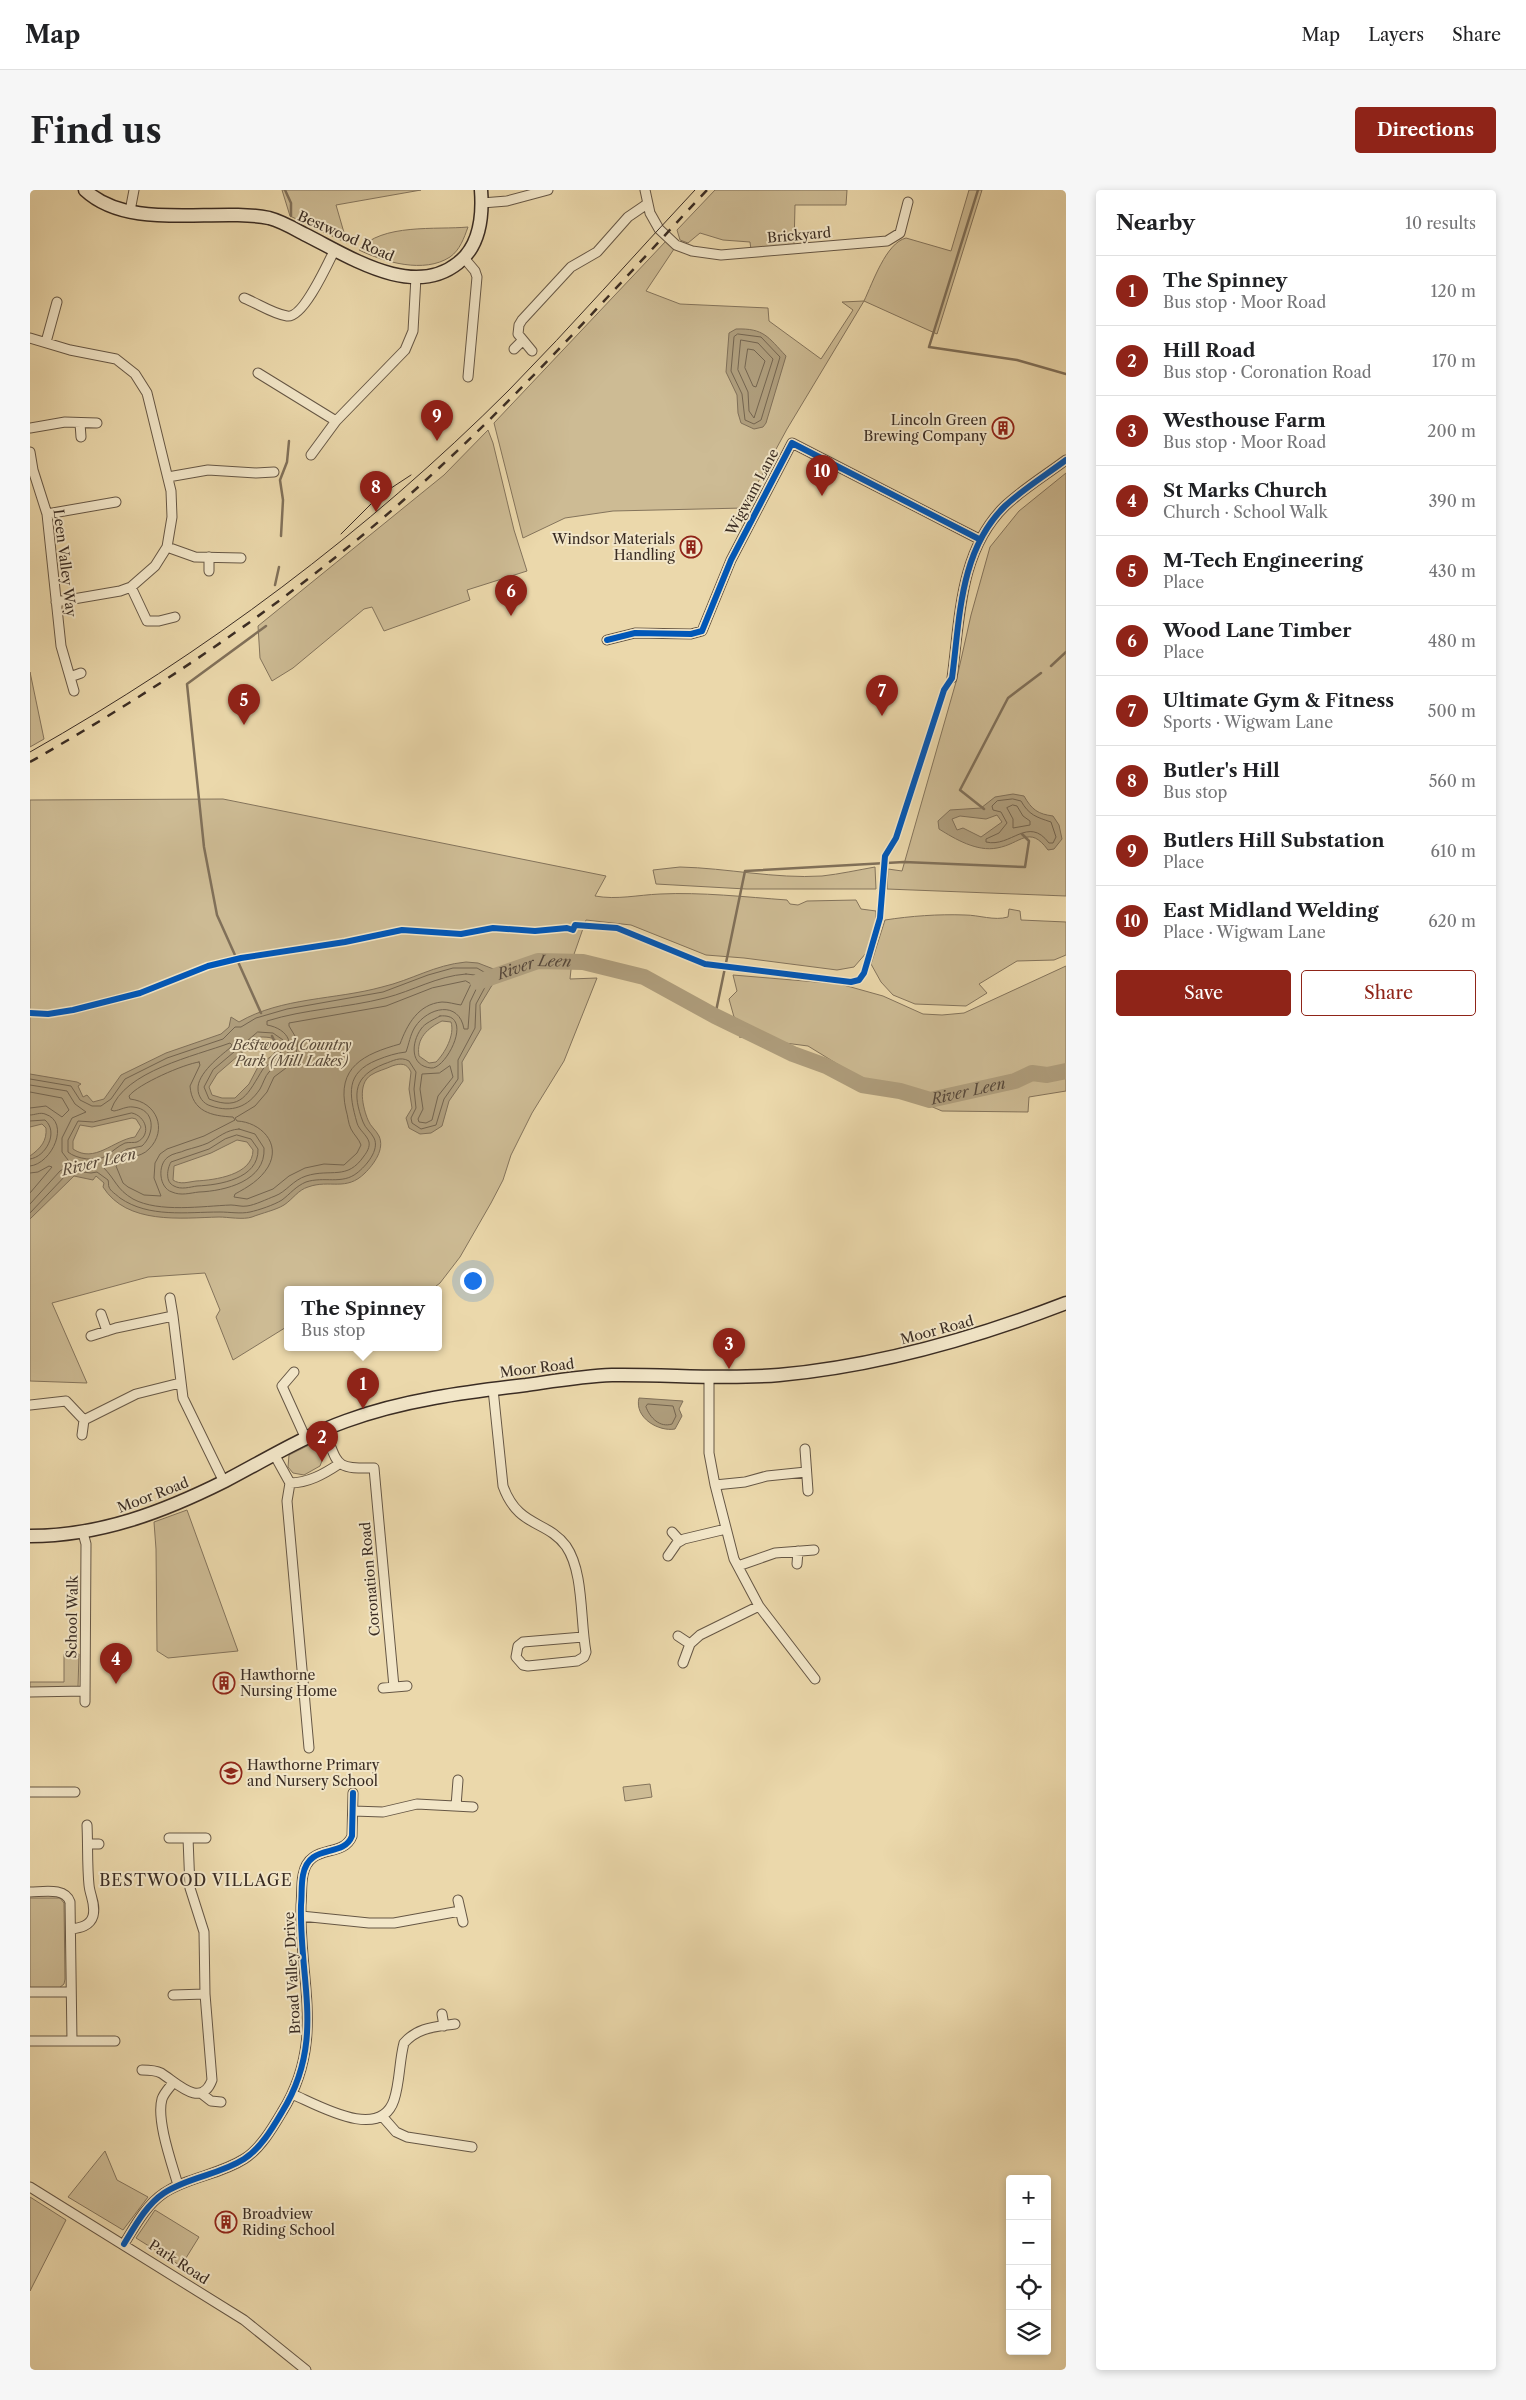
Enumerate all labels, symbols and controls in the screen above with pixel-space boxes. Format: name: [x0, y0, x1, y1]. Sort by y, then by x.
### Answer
text: Map: [25, 20, 80, 49]
text: Map: [1302, 24, 1340, 46]
text: Layers: [1368, 24, 1424, 46]
text: Share: [1452, 24, 1501, 46]
button: Directions: [1355, 107, 1496, 153]
text: Find us: [30, 109, 162, 152]
street label: Bestwood Road: [295, 207, 398, 266]
text: Nearby: [1116, 210, 1195, 235]
text: 10 results: [1405, 213, 1476, 233]
street label: Brickyard: [766, 223, 832, 247]
text: The Spinney: [1163, 269, 1287, 292]
text: 1: [1128, 281, 1136, 301]
text: 120 m: [1431, 281, 1476, 301]
text: Bus stop · Moor Road: [1163, 292, 1326, 312]
text: Hill Road: [1163, 339, 1256, 362]
text: 2: [1127, 351, 1137, 371]
text: 170 m: [1432, 351, 1476, 371]
text: Bus stop · Coronation Road: [1163, 362, 1372, 382]
pin: 9: [421, 400, 453, 441]
text: Westhouse Farm: [1163, 409, 1326, 432]
place label: Lincoln Green Brewing Company: [864, 411, 987, 445]
building icon: Lincoln Green Brewing Company: [991, 416, 1015, 440]
text: 3: [1127, 421, 1137, 441]
text: 200 m: [1427, 421, 1476, 441]
text: Bus stop · Moor Road: [1163, 432, 1326, 452]
street label: Wigwam Lane: [721, 445, 782, 539]
pin: 10: [806, 455, 838, 496]
pin: 8: [360, 471, 392, 512]
text: St Marks Church: [1163, 479, 1327, 502]
text: 4: [1127, 491, 1137, 511]
text: 390 m: [1429, 491, 1476, 511]
text: Church · School Walk: [1163, 502, 1328, 522]
street label: Leen Valley Way: [49, 508, 81, 618]
place label: Windsor Materials Handling: [551, 530, 676, 564]
building icon: Windsor Materials Handling: [679, 535, 703, 559]
text: M-Tech Engineering: [1163, 549, 1363, 572]
text: 5: [1128, 561, 1136, 581]
text: 430 m: [1429, 561, 1476, 581]
text: Place: [1163, 572, 1204, 592]
pin: 6: [495, 575, 527, 616]
text: Wood Lane Timber: [1163, 619, 1351, 642]
text: 6: [1127, 631, 1137, 651]
text: 480 m: [1428, 631, 1476, 651]
text: Place: [1163, 642, 1204, 662]
pin: 7: [866, 675, 898, 716]
pin: 5: [228, 684, 260, 725]
text: Ultimate Gym & Fitness: [1163, 689, 1394, 712]
text: 7: [1128, 701, 1136, 721]
text: 500 m: [1428, 701, 1476, 721]
text: Sports · Wigwam Lane: [1163, 712, 1333, 732]
text: Butler's Hill: [1163, 759, 1280, 782]
text: 8: [1127, 771, 1137, 791]
text: 560 m: [1429, 771, 1476, 791]
text: Bus stop: [1163, 782, 1227, 802]
text: Butlers Hill Substation: [1163, 829, 1385, 852]
text: 9: [1127, 841, 1137, 861]
text: 610 m: [1431, 841, 1476, 861]
text: Place: [1163, 852, 1204, 872]
text: East Midland Welding: [1163, 899, 1378, 922]
text: 10: [1123, 911, 1141, 931]
text: 620 m: [1428, 911, 1476, 931]
text: Place · Wigwam Lane: [1163, 922, 1326, 942]
water label: River Leen: [494, 951, 572, 984]
button: Save: [1116, 970, 1291, 1016]
button: Share: [1301, 970, 1476, 1016]
park label: Bestwood Country Park (Mill Lakes): [232, 1036, 351, 1070]
water label: River Leen: [928, 1073, 1007, 1109]
water label: River Leen: [59, 1144, 138, 1180]
your location: [460, 1268, 486, 1294]
popup: [284, 1286, 442, 1351]
text: The Spinney: [301, 1297, 425, 1320]
street label: Moor Road: [898, 1311, 976, 1348]
text: Bus stop: [301, 1320, 365, 1340]
pin: 3: [713, 1328, 745, 1369]
street label: Moor Road: [499, 1354, 576, 1382]
pin: 1: [347, 1368, 379, 1409]
pin: 2: [306, 1421, 338, 1462]
street label: Moor Road: [115, 1473, 192, 1517]
street label: Coronation Road: [356, 1521, 384, 1637]
street label: School Walk: [62, 1575, 82, 1659]
pin: 4: [100, 1643, 132, 1684]
place label: Hawthorne Nursing Home: [240, 1666, 337, 1700]
building icon: Hawthorne Nursing Home: [212, 1671, 236, 1695]
place label: Hawthorne Primary and Nursery School: [247, 1756, 380, 1790]
school or university icon: Hawthorne Primary and Nursery School: [219, 1761, 243, 1785]
district label: BESTWOOD VILLAGE: [99, 1870, 293, 1890]
street label: Broad Valley Drive: [280, 1911, 304, 2035]
map controls: [1006, 2175, 1051, 2355]
button: +: [1006, 2175, 1051, 2220]
place label: Broadview Riding School: [242, 2205, 335, 2239]
building icon: Broadview Riding School: [214, 2210, 238, 2234]
button: −: [1006, 2220, 1051, 2265]
street label: Park Road: [145, 2236, 213, 2288]
button: locate: [1006, 2265, 1051, 2310]
button: layers: [1006, 2310, 1051, 2355]

